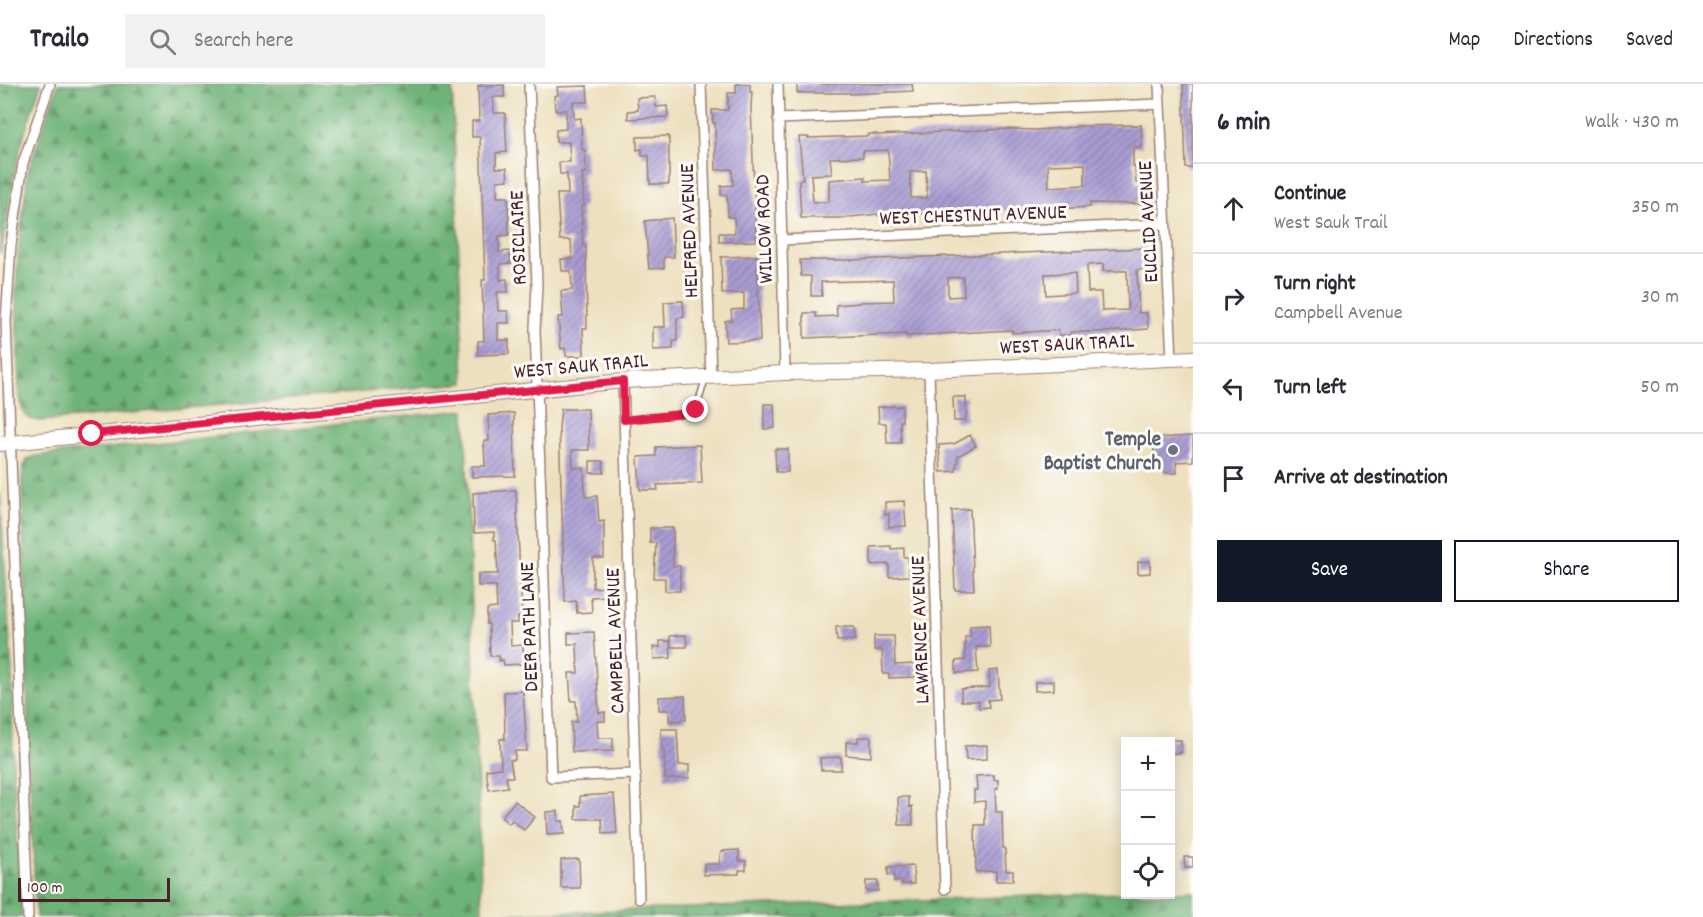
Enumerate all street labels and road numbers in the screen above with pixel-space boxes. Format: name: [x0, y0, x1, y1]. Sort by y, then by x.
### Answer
street label: EUCLID AVENUE: [1132, 160, 1168, 283]
street label: HELFRED AVENUE: [674, 163, 708, 299]
street label: WILLOW ROAD: [749, 174, 783, 284]
street label: ROSICLAIRE: [503, 190, 537, 286]
street label: WEST CHESTNUT AVENUE: [879, 199, 1068, 235]
street label: WEST SAUK TRAIL: [999, 327, 1136, 364]
street label: WEST SAUK TRAIL: [513, 347, 650, 389]
street label: LAWRENCE AVENUE: [904, 555, 940, 704]
street label: DEER PATH LANE: [514, 561, 548, 692]
street label: CAMPBELL AVENUE: [599, 567, 635, 715]

